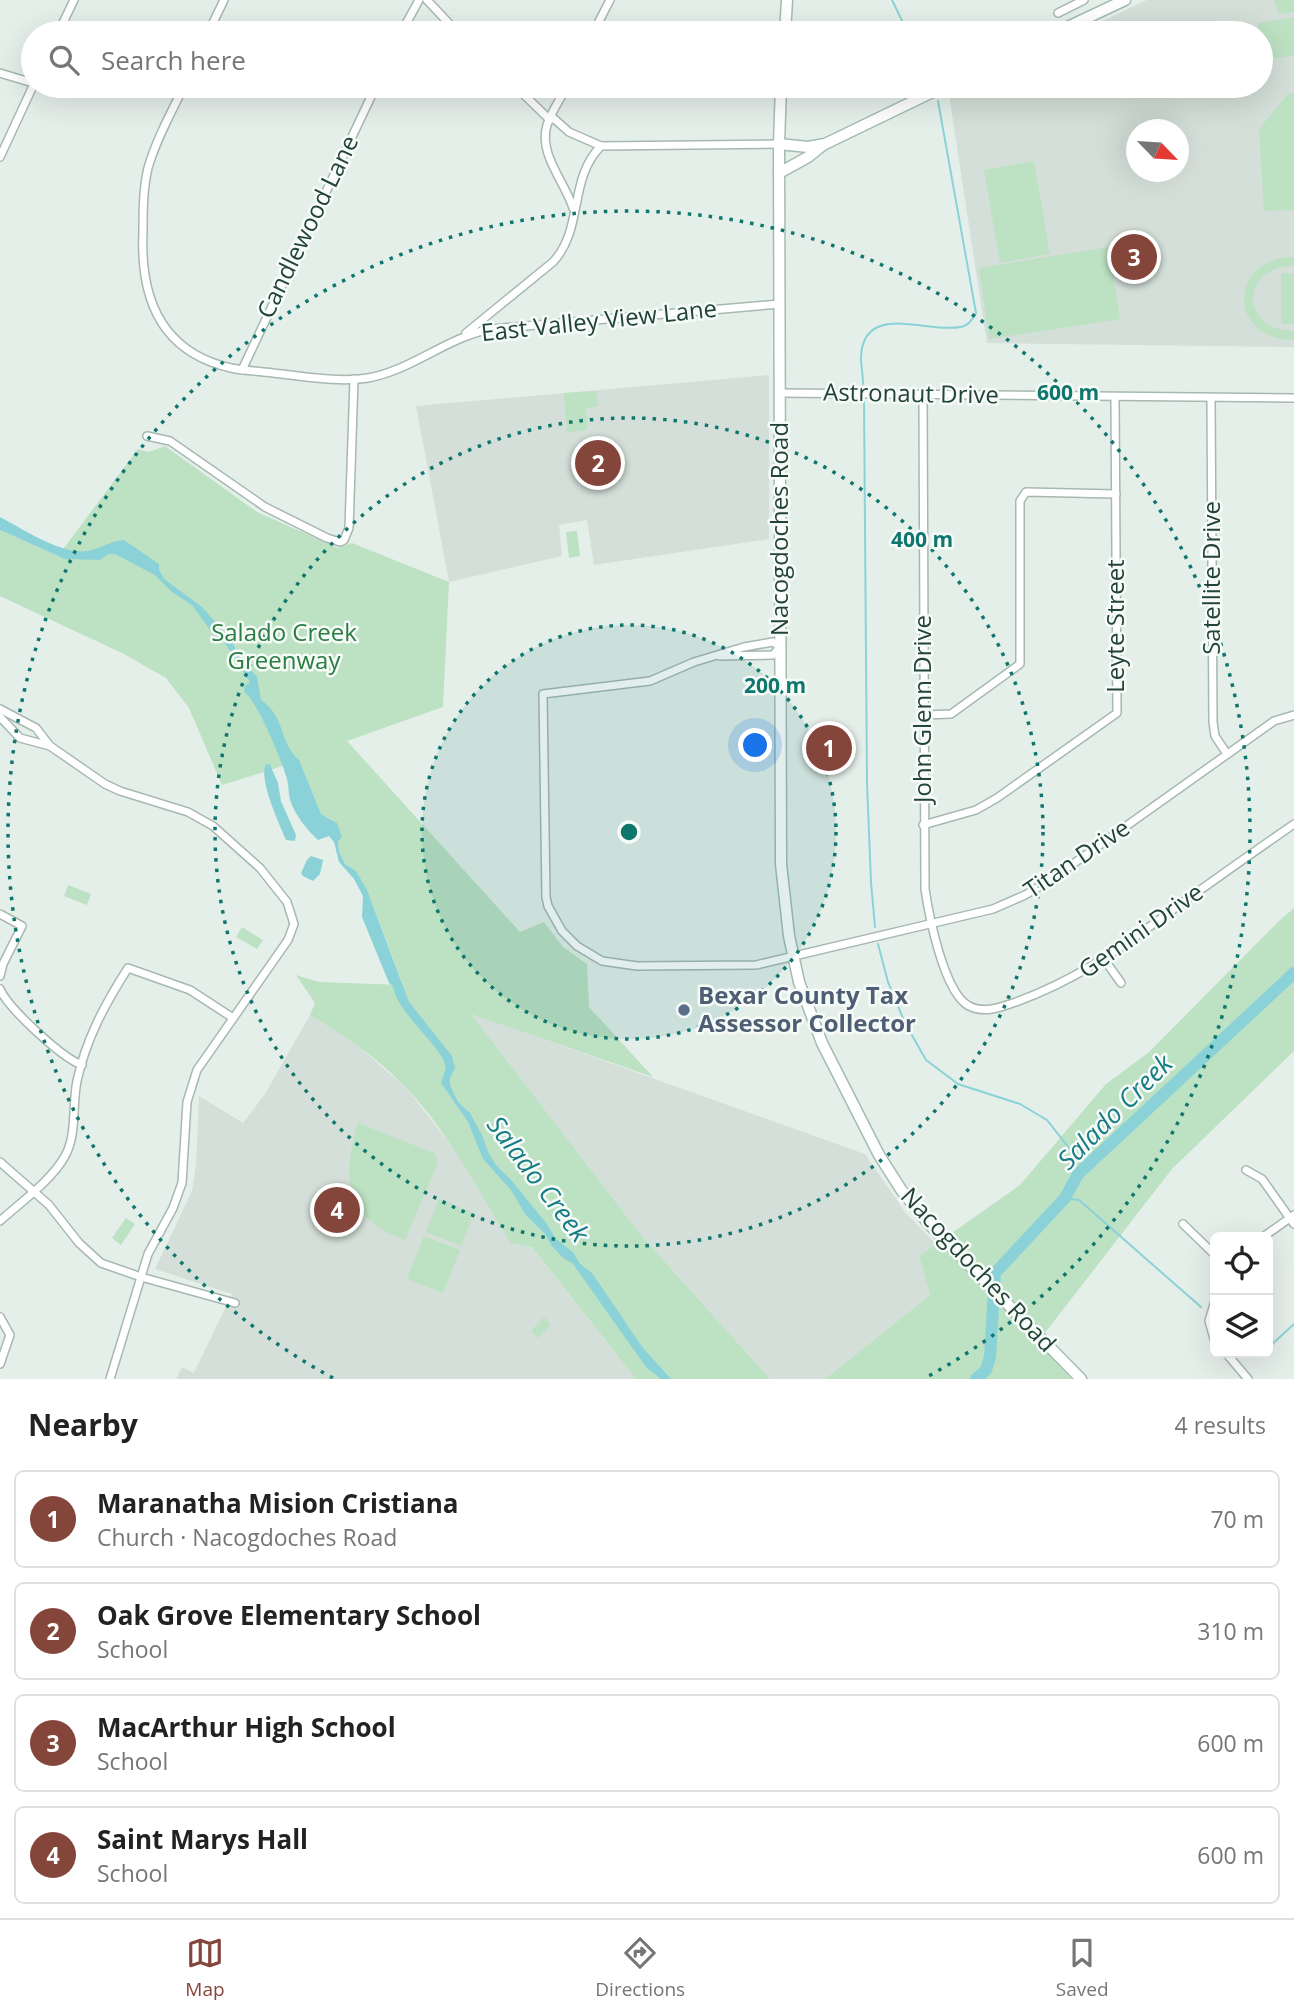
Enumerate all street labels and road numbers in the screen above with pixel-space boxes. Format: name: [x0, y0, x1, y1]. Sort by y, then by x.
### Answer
street label: Candlewood Lane: [248, 129, 365, 323]
street label: East Valley View Lane: [479, 291, 718, 348]
street label: Astronaut Drive: [823, 374, 999, 411]
street label: Nacogdoches Road: [762, 422, 795, 636]
street label: Satellite Drive: [1194, 501, 1227, 655]
street label: Leyte Street: [1098, 559, 1131, 693]
street label: John Glenn Drive: [905, 615, 938, 805]
street label: Titan Drive: [1017, 810, 1135, 905]
street label: Gemini Drive: [1071, 875, 1209, 985]
street label: Nacogdoches Road: [894, 1179, 1064, 1359]

